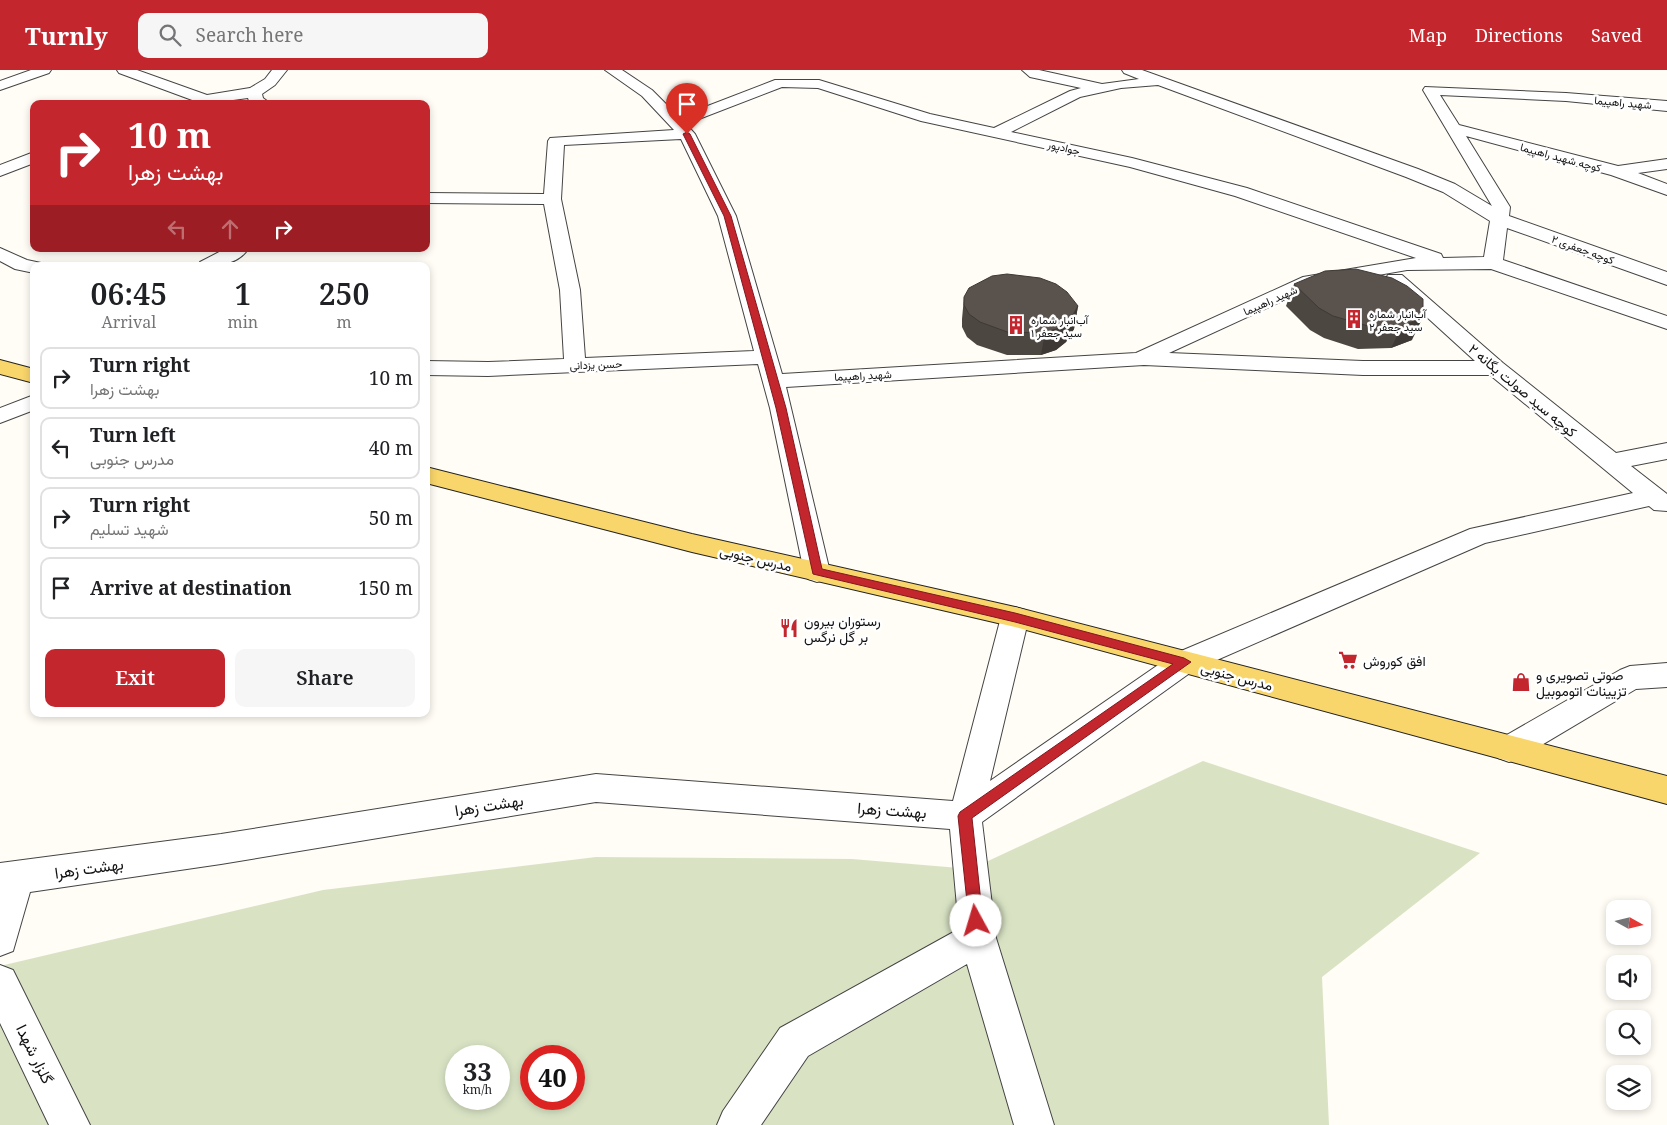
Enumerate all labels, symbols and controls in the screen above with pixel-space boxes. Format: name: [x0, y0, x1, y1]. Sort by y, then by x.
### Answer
search box: [138, 13, 488, 58]
text: Turnly: [25, 19, 108, 52]
icon: search: [156, 21, 184, 49]
text: Search here: [196, 22, 303, 48]
text: Map: [1409, 23, 1447, 47]
text: Directions: [1475, 23, 1563, 47]
text: Saved: [1591, 23, 1642, 47]
pin: [666, 83, 708, 134]
icon: arrive: [673, 90, 701, 118]
street label: شهید راهپیما: [1594, 92, 1653, 113]
text: 10 m: [128, 111, 211, 158]
icon: right: [45, 120, 110, 185]
street label: جوادپور: [1045, 136, 1082, 159]
street label: کوچه شهید راهپیما: [1519, 139, 1603, 176]
text: بهشت زهرا: [128, 156, 223, 186]
icon: left: [163, 215, 191, 243]
icon: ahead: [216, 215, 244, 243]
icon: right: [269, 215, 297, 243]
street label: کوچه جعفری ۲: [1549, 231, 1616, 268]
text: 06:45: [91, 273, 167, 314]
text: 1: [234, 273, 251, 314]
text: 250: [319, 273, 369, 314]
street label: شهید راهپیما: [1241, 281, 1300, 319]
place label: آب‌انبار شماره ۲ سید جعفر: [1369, 306, 1428, 334]
building icon: آب‌انبار شماره ۲ سید جعفر: [1343, 308, 1365, 330]
text: Arrival: [101, 311, 156, 333]
text: min: [228, 311, 258, 333]
text: m: [337, 311, 352, 333]
place label: آب‌انبار شماره ۱ سید جعفر: [1031, 312, 1090, 340]
building icon: آب‌انبار شماره ۱ سید جعفر: [1005, 314, 1027, 336]
street label: کوچه سید صولت یگانه ۲: [1464, 339, 1581, 442]
text: Turn right: [90, 352, 190, 378]
street label: حسن یزدانی: [569, 356, 623, 372]
icon: right: [47, 364, 75, 392]
text: 10 m: [369, 365, 413, 391]
street label: شهید راهپیما: [834, 366, 893, 385]
text: بهشت زهرا: [90, 378, 159, 400]
text: Turn left: [90, 422, 176, 448]
icon: left: [47, 434, 75, 462]
text: 40 m: [369, 435, 413, 461]
text: مدرس جنوبی: [90, 448, 174, 470]
text: Turn right: [90, 492, 190, 518]
icon: right: [47, 504, 75, 532]
text: 50 m: [369, 505, 413, 531]
text: شهید تسلیم: [90, 518, 169, 540]
street label: مدرس جنوبی: [718, 540, 794, 576]
icon: arrive: [47, 574, 75, 602]
text: Arrive at destination: [90, 575, 292, 601]
text: 150 m: [358, 575, 413, 601]
place label: رستوران بیرون بر گل نرگس: [804, 611, 881, 646]
restaurant icon: رستوران بیرون بر گل نرگس: [778, 617, 800, 639]
button: Exit: [45, 649, 225, 707]
button: Share: [235, 649, 415, 707]
supermarket icon: افق کوروش: [1337, 649, 1359, 671]
place label: افق کوروش: [1363, 651, 1426, 670]
street label: مدرس جنوبی: [1199, 657, 1275, 695]
place label: صوتی تصویری و تزیینات اتوموبیل: [1536, 665, 1627, 700]
shop icon: صوتی تصویری و تزیینات اتوموبیل: [1510, 671, 1532, 693]
street label: بهشت زهرا: [453, 789, 525, 821]
street label: بهشت زهرا: [857, 797, 927, 823]
street label: بهشت زهرا: [53, 852, 125, 884]
position arrow: [949, 894, 1001, 946]
north arrow: [1606, 900, 1651, 945]
map controls: [1606, 900, 1651, 1110]
button: sound: [1606, 955, 1651, 1000]
button: search: [1606, 1010, 1651, 1055]
street label: گلزار شهدا: [11, 1021, 59, 1087]
speed limit sign: 40: [520, 1045, 585, 1110]
text: 33: [463, 1054, 492, 1088]
button: layers: [1606, 1065, 1651, 1110]
text: km/h: [463, 1081, 492, 1098]

